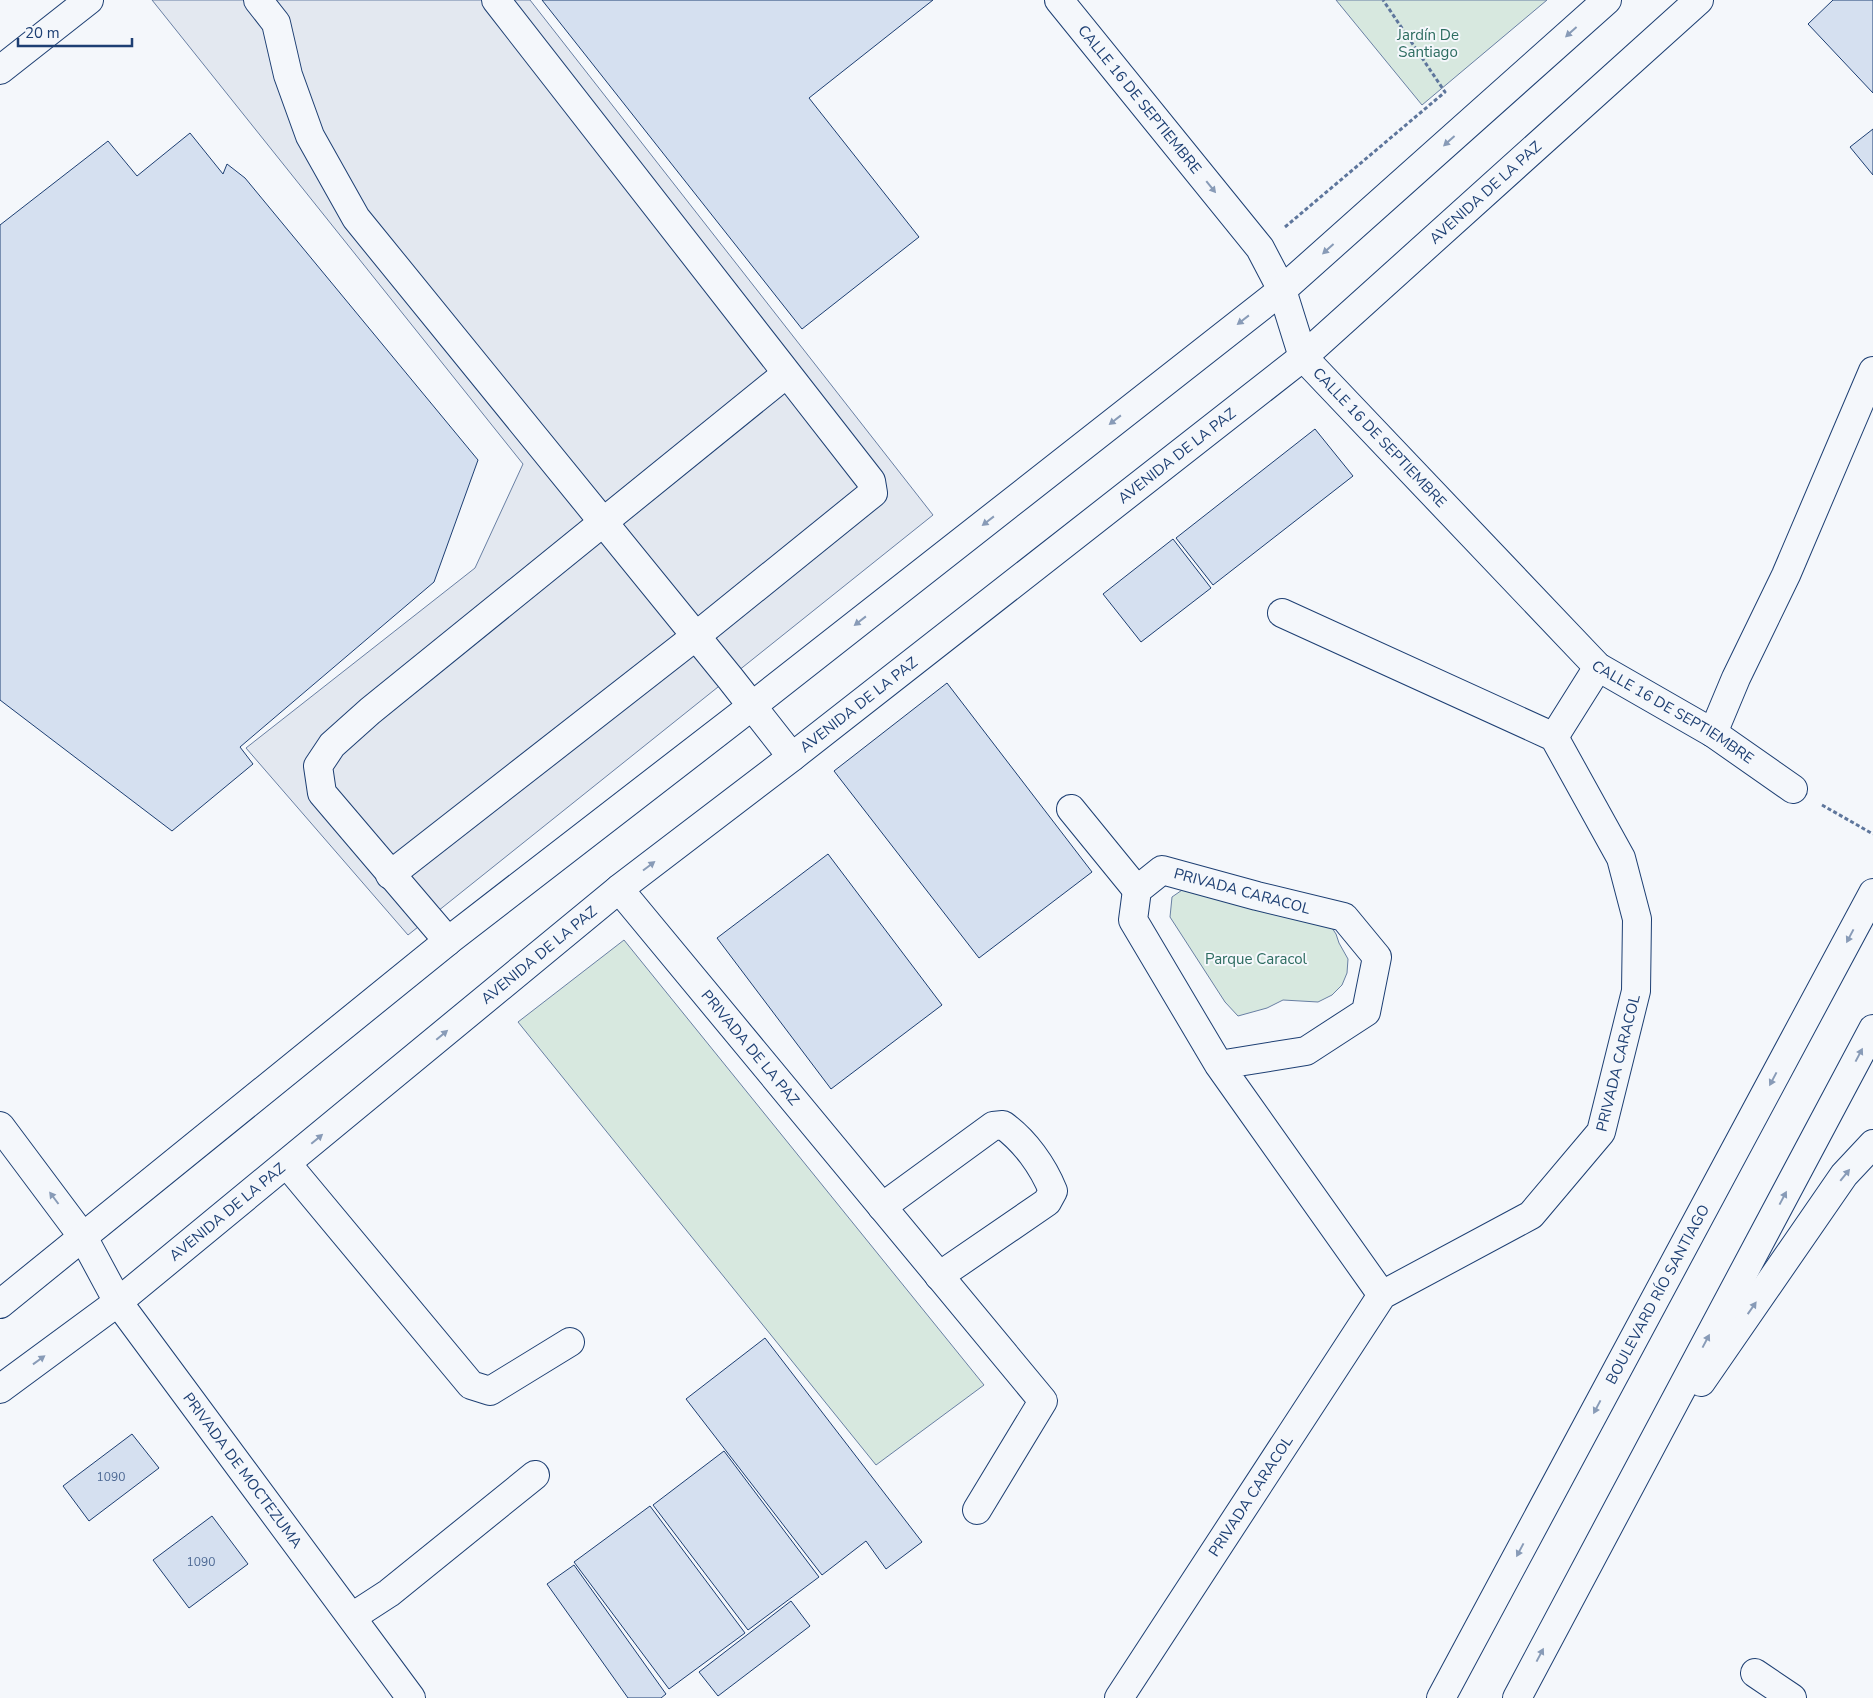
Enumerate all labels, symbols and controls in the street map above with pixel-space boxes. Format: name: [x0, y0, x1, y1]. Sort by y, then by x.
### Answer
scale bar: [18, 15, 131, 47]
street label: CALLE 16 DE SEPTIEMBRE: [1073, 21, 1206, 178]
text: 20 m: [25, 23, 60, 43]
park label: Jardín De Santiago: [1396, 25, 1459, 62]
one-way arrow: [1564, 27, 1577, 38]
one-way arrow: [1443, 135, 1456, 146]
street label: AVENIDA DE LA PAZ: [1425, 137, 1546, 248]
one-way arrow: [1205, 181, 1216, 194]
one-way arrow: [1321, 243, 1334, 254]
one-way arrow: [1236, 315, 1250, 325]
street label: CALLE 16 DE SEPTIEMBRE: [1308, 363, 1451, 512]
street label: AVENIDA DE LA PAZ: [1114, 403, 1240, 508]
one-way arrow: [1109, 415, 1122, 426]
one-way arrow: [981, 515, 994, 526]
one-way arrow: [854, 616, 867, 627]
street label: AVENIDA DE LA PAZ: [796, 652, 922, 757]
street label: CALLE 16 DE SEPTIEMBRE: [1587, 656, 1758, 768]
one-way arrow: [642, 861, 656, 871]
street label: PRIVADA CARACOL: [1172, 863, 1312, 919]
street label: AVENIDA DE LA PAZ: [477, 901, 601, 1009]
one-way arrow: [1846, 928, 1854, 943]
park label: Parque Caracol: [1205, 949, 1308, 969]
street label: PRIVADA DE LA PAZ: [697, 986, 804, 1110]
street label: PRIVADA CARACOL: [1591, 992, 1645, 1134]
one-way arrow: [435, 1030, 448, 1041]
one-way arrow: [1855, 1047, 1863, 1062]
one-way arrow: [1769, 1071, 1777, 1086]
one-way arrow: [311, 1134, 323, 1145]
street label: AVENIDA DE LA PAZ: [165, 1158, 289, 1266]
one-way arrow: [1840, 1168, 1851, 1181]
one-way arrow: [49, 1191, 59, 1205]
one-way arrow: [1778, 1191, 1787, 1205]
street label: BOULEVARD RÍO SANTIAGO: [1601, 1201, 1714, 1388]
one-way arrow: [1747, 1301, 1757, 1315]
one-way arrow: [1702, 1334, 1710, 1348]
one-way arrow: [32, 1355, 46, 1365]
street label: PRIVADA DE MOCTEZUMA: [178, 1389, 307, 1552]
one-way arrow: [1593, 1400, 1601, 1414]
street label: PRIVADA CARACOL: [1204, 1432, 1297, 1560]
house number: 1090: [97, 1469, 125, 1485]
one-way arrow: [1516, 1543, 1524, 1558]
house number: 1090: [187, 1554, 215, 1570]
one-way arrow: [1536, 1648, 1544, 1662]

